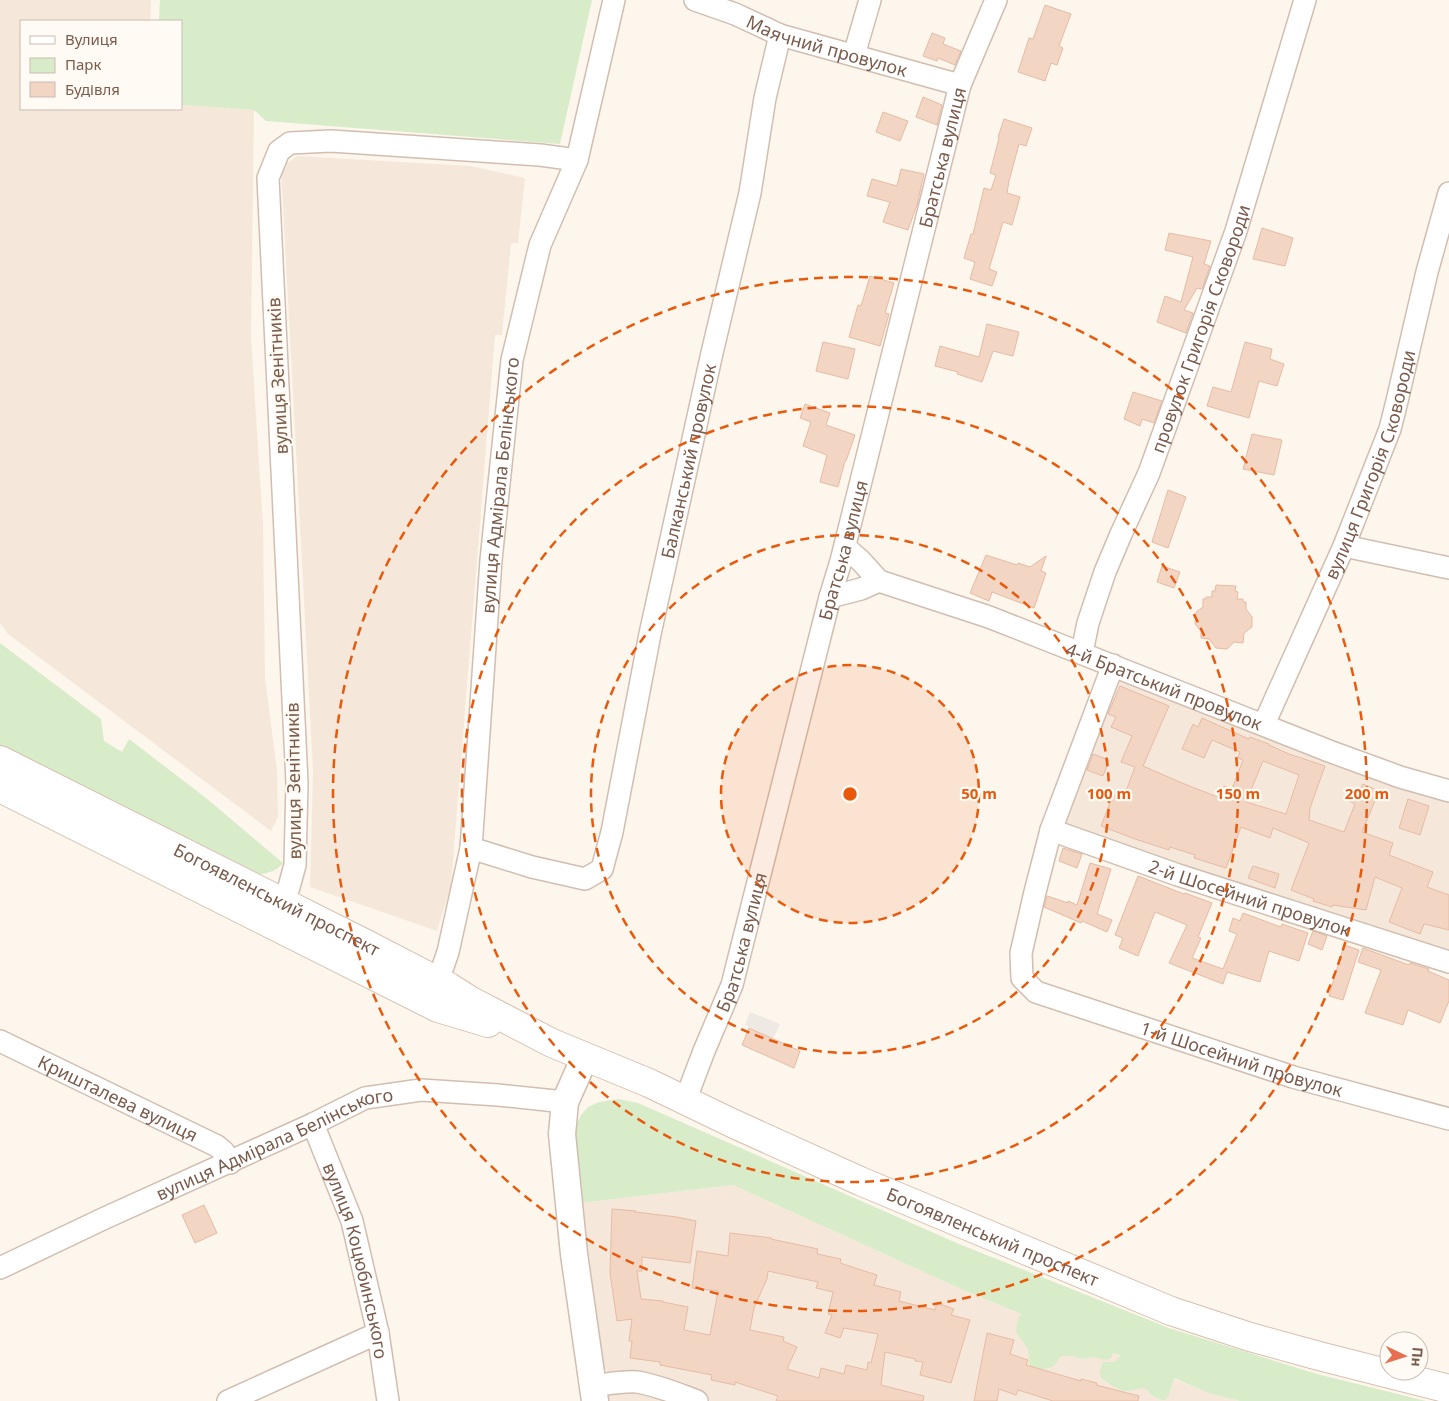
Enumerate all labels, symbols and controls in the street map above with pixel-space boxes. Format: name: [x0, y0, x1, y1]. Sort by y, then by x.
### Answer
street label: Маячний провулок: [743, 9, 910, 82]
legend: [20, 20, 182, 110]
text: Вулиця: [65, 29, 118, 49]
text: Парк: [65, 54, 101, 74]
text: Будівля: [65, 79, 120, 99]
street label: Братська вулиця: [913, 85, 971, 230]
street label: провулок Григорія Сковороди: [1145, 202, 1255, 456]
street label: вулиця Зенітників: [261, 297, 293, 455]
street label: вулиця Григорія Сковороди: [1319, 347, 1421, 583]
street label: вулиця Адмірала Белінського: [475, 356, 524, 614]
street label: Балканський провулок: [655, 361, 721, 561]
street label: Братська вулиця: [813, 478, 873, 623]
street label: 4-й Братський провулок: [1062, 636, 1266, 736]
street label: вулиця Зенітників: [280, 702, 306, 860]
text: 50 m: [961, 783, 997, 803]
text: 100 m: [1087, 783, 1131, 803]
text: 150 m: [1216, 783, 1260, 803]
text: 200 m: [1345, 783, 1389, 803]
centre of rings: [841, 785, 859, 803]
street label: Богоявленський проспект: [170, 837, 385, 961]
street label: 2-й Шосейний провулок: [1146, 854, 1354, 942]
street label: Братська вулиця: [710, 870, 772, 1016]
street label: 1-й Шосейний провулок: [1137, 1015, 1346, 1102]
street label: Кришталева вулиця: [34, 1049, 202, 1147]
street label: вулиця Адмірала Белінського: [152, 1082, 395, 1205]
street label: вулиця Коцюбинського: [318, 1159, 394, 1361]
street label: Богоявленський проспект: [883, 1182, 1103, 1292]
north arrow: [1379, 1331, 1429, 1381]
text: Пн: [1407, 1346, 1428, 1368]

